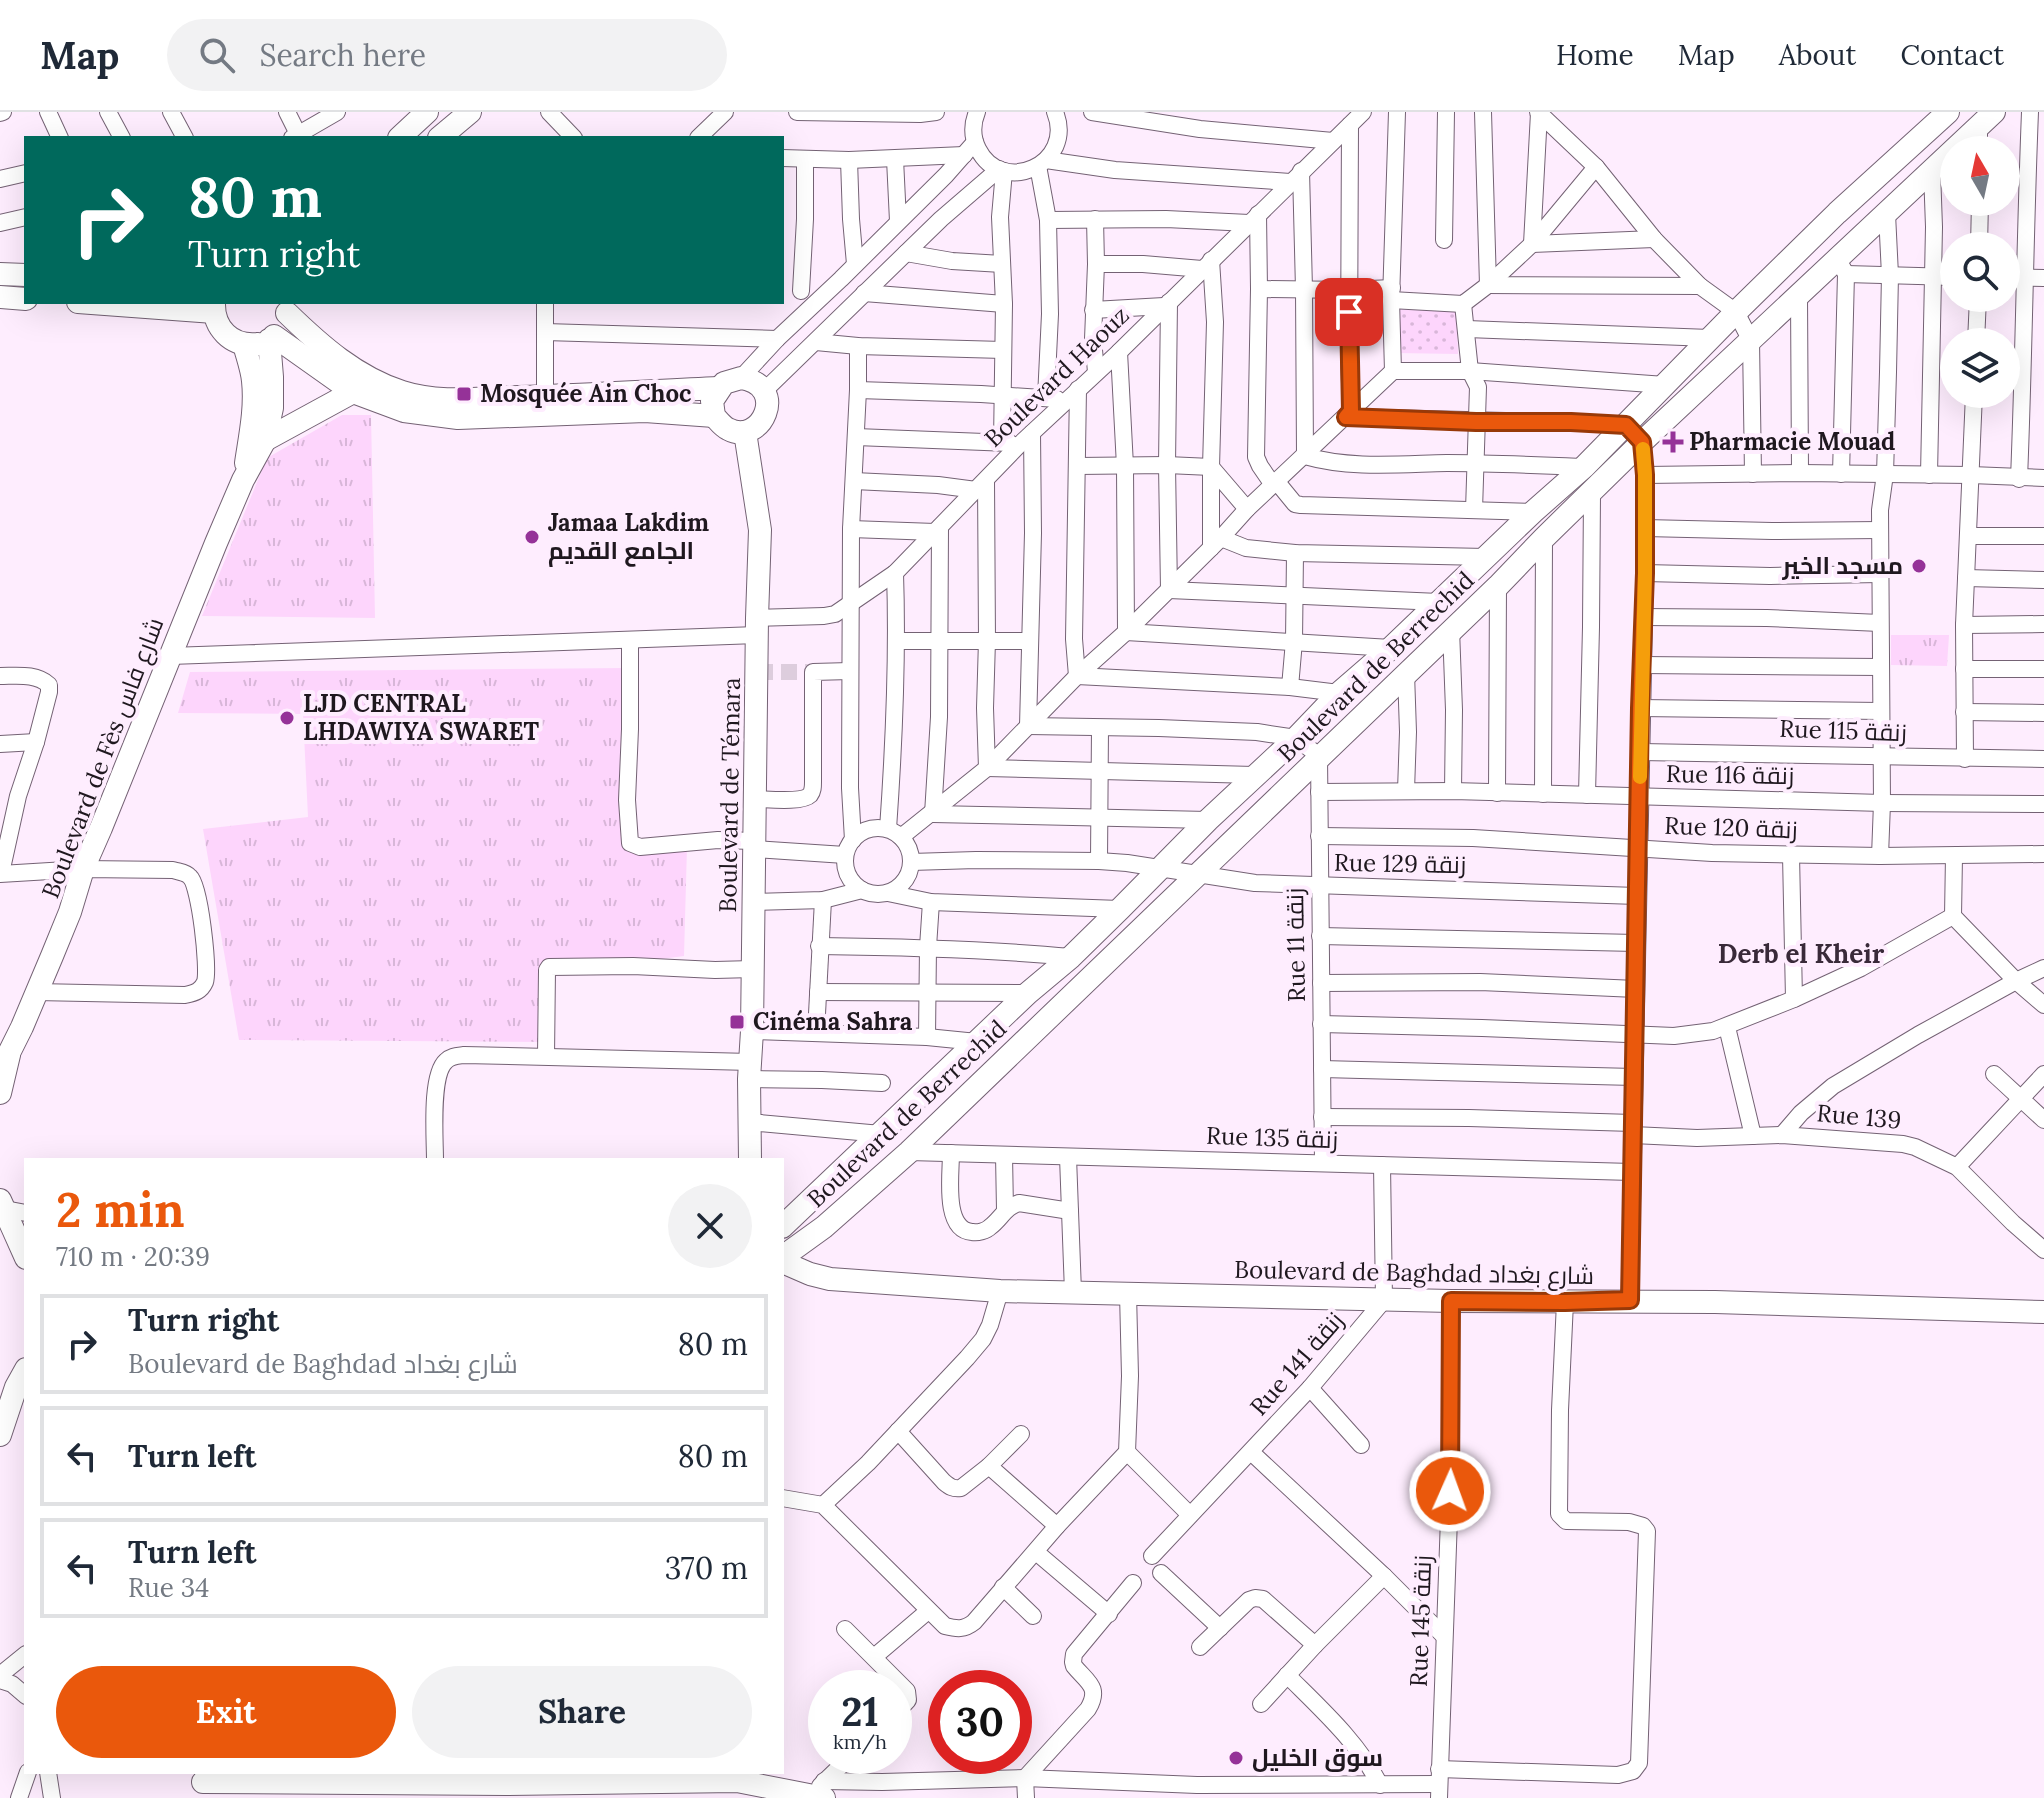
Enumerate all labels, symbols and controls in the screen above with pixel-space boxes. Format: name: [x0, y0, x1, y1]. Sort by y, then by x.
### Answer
search box: [167, 19, 727, 91]
text: Map: [40, 31, 119, 79]
icon: search: [195, 33, 239, 77]
text: Search here: [259, 36, 426, 74]
text: Home: [1556, 37, 1634, 73]
text: Map: [1678, 37, 1735, 73]
text: About: [1779, 37, 1856, 73]
text: Contact: [1900, 37, 2004, 73]
north arrow: [1940, 136, 2020, 216]
map controls: [1940, 136, 2020, 408]
text: 80 m: [188, 161, 322, 232]
icon: right: [56, 168, 160, 272]
text: Turn right: [188, 231, 361, 277]
button: search: [1940, 232, 2020, 312]
pin: [1315, 278, 1383, 346]
icon: arrive: [1327, 290, 1371, 334]
street label: Boulevard Haouz: [978, 300, 1136, 454]
button: layers: [1940, 328, 2020, 408]
place label: Mosquée Ain Choc: [480, 378, 692, 409]
marker: Mosquée Ain Choc: [455, 385, 473, 403]
place label: Pharmacie Mouad: [1689, 426, 1895, 457]
marker: Pharmacie Mouad: [1664, 433, 1682, 451]
place label: Jamaa Lakdim الجامع القديم: [548, 507, 709, 567]
marker: Jamaa Lakdim الجامع القديم: [523, 528, 541, 546]
place label: مسجد الخير: [1781, 550, 1903, 581]
marker: مسجد الخير: [1910, 557, 1928, 575]
street label: Boulevard de Berrechid: [1271, 565, 1480, 769]
street label: Boulevard de Fès شارع فاس: [35, 613, 171, 903]
street label: Boulevard de Témara: [712, 677, 747, 913]
place label: LJD CENTRAL LHDAWIYA SWARET: [303, 688, 540, 747]
marker: LJD CENTRAL LHDAWIYA SWARET: [278, 709, 296, 727]
street label: Rue 115 زنقة: [1779, 713, 1907, 748]
street label: Rue 116 زنقة: [1666, 758, 1794, 791]
street label: Rue 120 زنقة: [1664, 810, 1798, 845]
street label: Rue 129 زنقة: [1334, 847, 1467, 880]
street label: Rue 11 زنقة: [1279, 888, 1312, 1002]
district label: Derb el Kheir: [1718, 937, 1885, 970]
place label: Cinéma Sahra: [753, 1006, 913, 1037]
marker: Cinéma Sahra: [728, 1013, 746, 1031]
street label: Boulevard de Berrechid: [801, 1013, 1013, 1214]
street label: Rue 139: [1816, 1097, 1903, 1136]
street label: Rue 135 زنقة: [1205, 1120, 1339, 1155]
text: 2 min: [56, 1179, 185, 1240]
button: close: [668, 1184, 752, 1268]
text: 710 m · 20:39: [56, 1240, 210, 1273]
street label: Boulevard de Baghdad شارع بغداد: [1234, 1254, 1594, 1292]
text: Turn right: [128, 1301, 279, 1339]
street label: Rue 141 زنقة: [1243, 1305, 1350, 1422]
icon: right: [60, 1322, 104, 1366]
text: 80 m: [678, 1325, 748, 1363]
text: Boulevard de Baghdad شارع بغداد: [128, 1347, 518, 1380]
icon: left: [60, 1434, 104, 1478]
text: Turn left: [128, 1437, 256, 1475]
text: 80 m: [678, 1437, 748, 1475]
position arrow: [1408, 1449, 1492, 1533]
text: Turn left: [128, 1533, 256, 1571]
icon: left: [60, 1546, 104, 1590]
text: 370 m: [665, 1549, 748, 1587]
street label: Rue 145 زنقة: [1403, 1555, 1438, 1687]
text: Rue 34: [128, 1571, 209, 1604]
button: Exit: [56, 1666, 396, 1758]
button: Share: [412, 1666, 752, 1758]
speed limit sign: 30: [928, 1670, 1032, 1774]
text: 21: [841, 1686, 879, 1737]
text: km/h: [833, 1729, 887, 1754]
place label: سوق الخليل: [1252, 1742, 1383, 1773]
marker: سوق الخليل: [1227, 1749, 1245, 1767]

